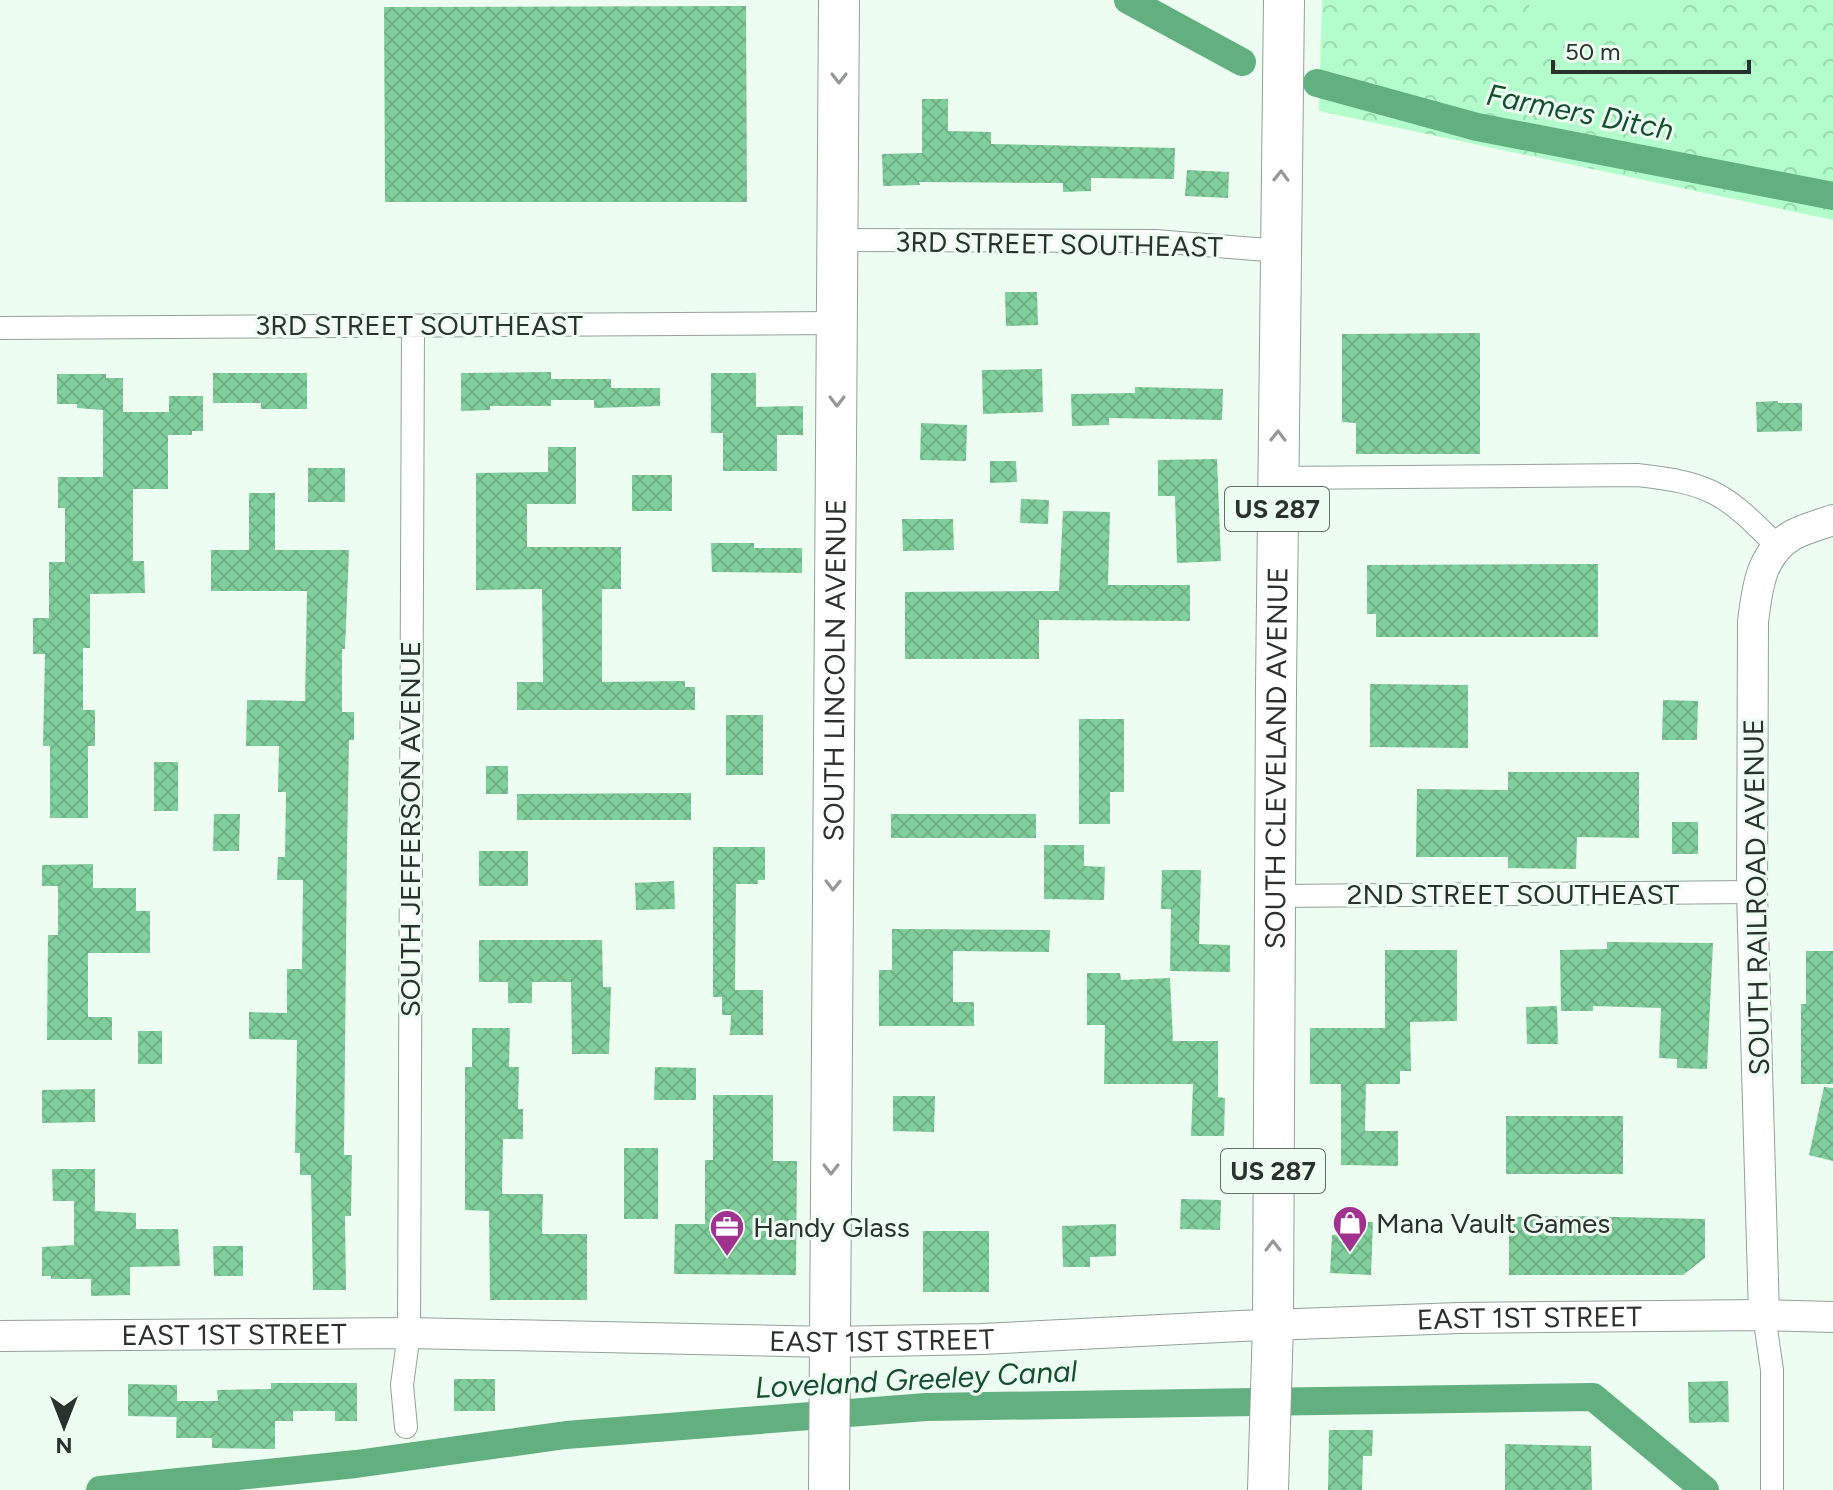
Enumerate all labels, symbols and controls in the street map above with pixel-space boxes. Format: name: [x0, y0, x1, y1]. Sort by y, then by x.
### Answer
scale bar: [1553, 24, 1749, 74]
text: 50 m: [1565, 37, 1621, 66]
one-way arrow: [830, 72, 848, 85]
water label: Farmers Ditch: [1483, 76, 1677, 148]
one-way arrow: [1272, 169, 1290, 182]
street label: 3RD STREET SOUTHEAST: [895, 224, 1224, 264]
street label: 3RD STREET SOUTHEAST: [255, 308, 583, 342]
one-way arrow: [828, 395, 846, 408]
one-way arrow: [1269, 429, 1287, 442]
road number: US 287: [1225, 487, 1329, 531]
street label: SOUTH LINCOLN AVENUE: [816, 499, 853, 841]
street label: SOUTH CLEVELAND AVENUE: [1258, 567, 1294, 949]
street label: SOUTH JEFFERSON AVENUE: [393, 641, 427, 1017]
street label: SOUTH RAILROAD AVENUE: [1736, 718, 1776, 1076]
street label: 2ND STREET SOUTHEAST: [1347, 877, 1680, 911]
one-way arrow: [824, 879, 842, 892]
road number: US 287: [1221, 1149, 1325, 1193]
one-way arrow: [822, 1163, 840, 1176]
shop icon: Mana Vault Games: [1331, 1204, 1369, 1254]
place label: Mana Vault Games: [1376, 1206, 1610, 1240]
office icon: Handy Glass: [708, 1208, 746, 1258]
place label: Handy Glass: [753, 1210, 910, 1244]
one-way arrow: [1264, 1239, 1282, 1252]
street label: EAST 1ST STREET: [1416, 1299, 1643, 1337]
street label: EAST 1ST STREET: [121, 1316, 347, 1352]
street label: EAST 1ST STREET: [769, 1321, 996, 1359]
water label: Loveland Greeley Canal: [754, 1352, 1078, 1406]
north arrow: [24, 1386, 104, 1466]
text: N: [55, 1432, 73, 1459]

